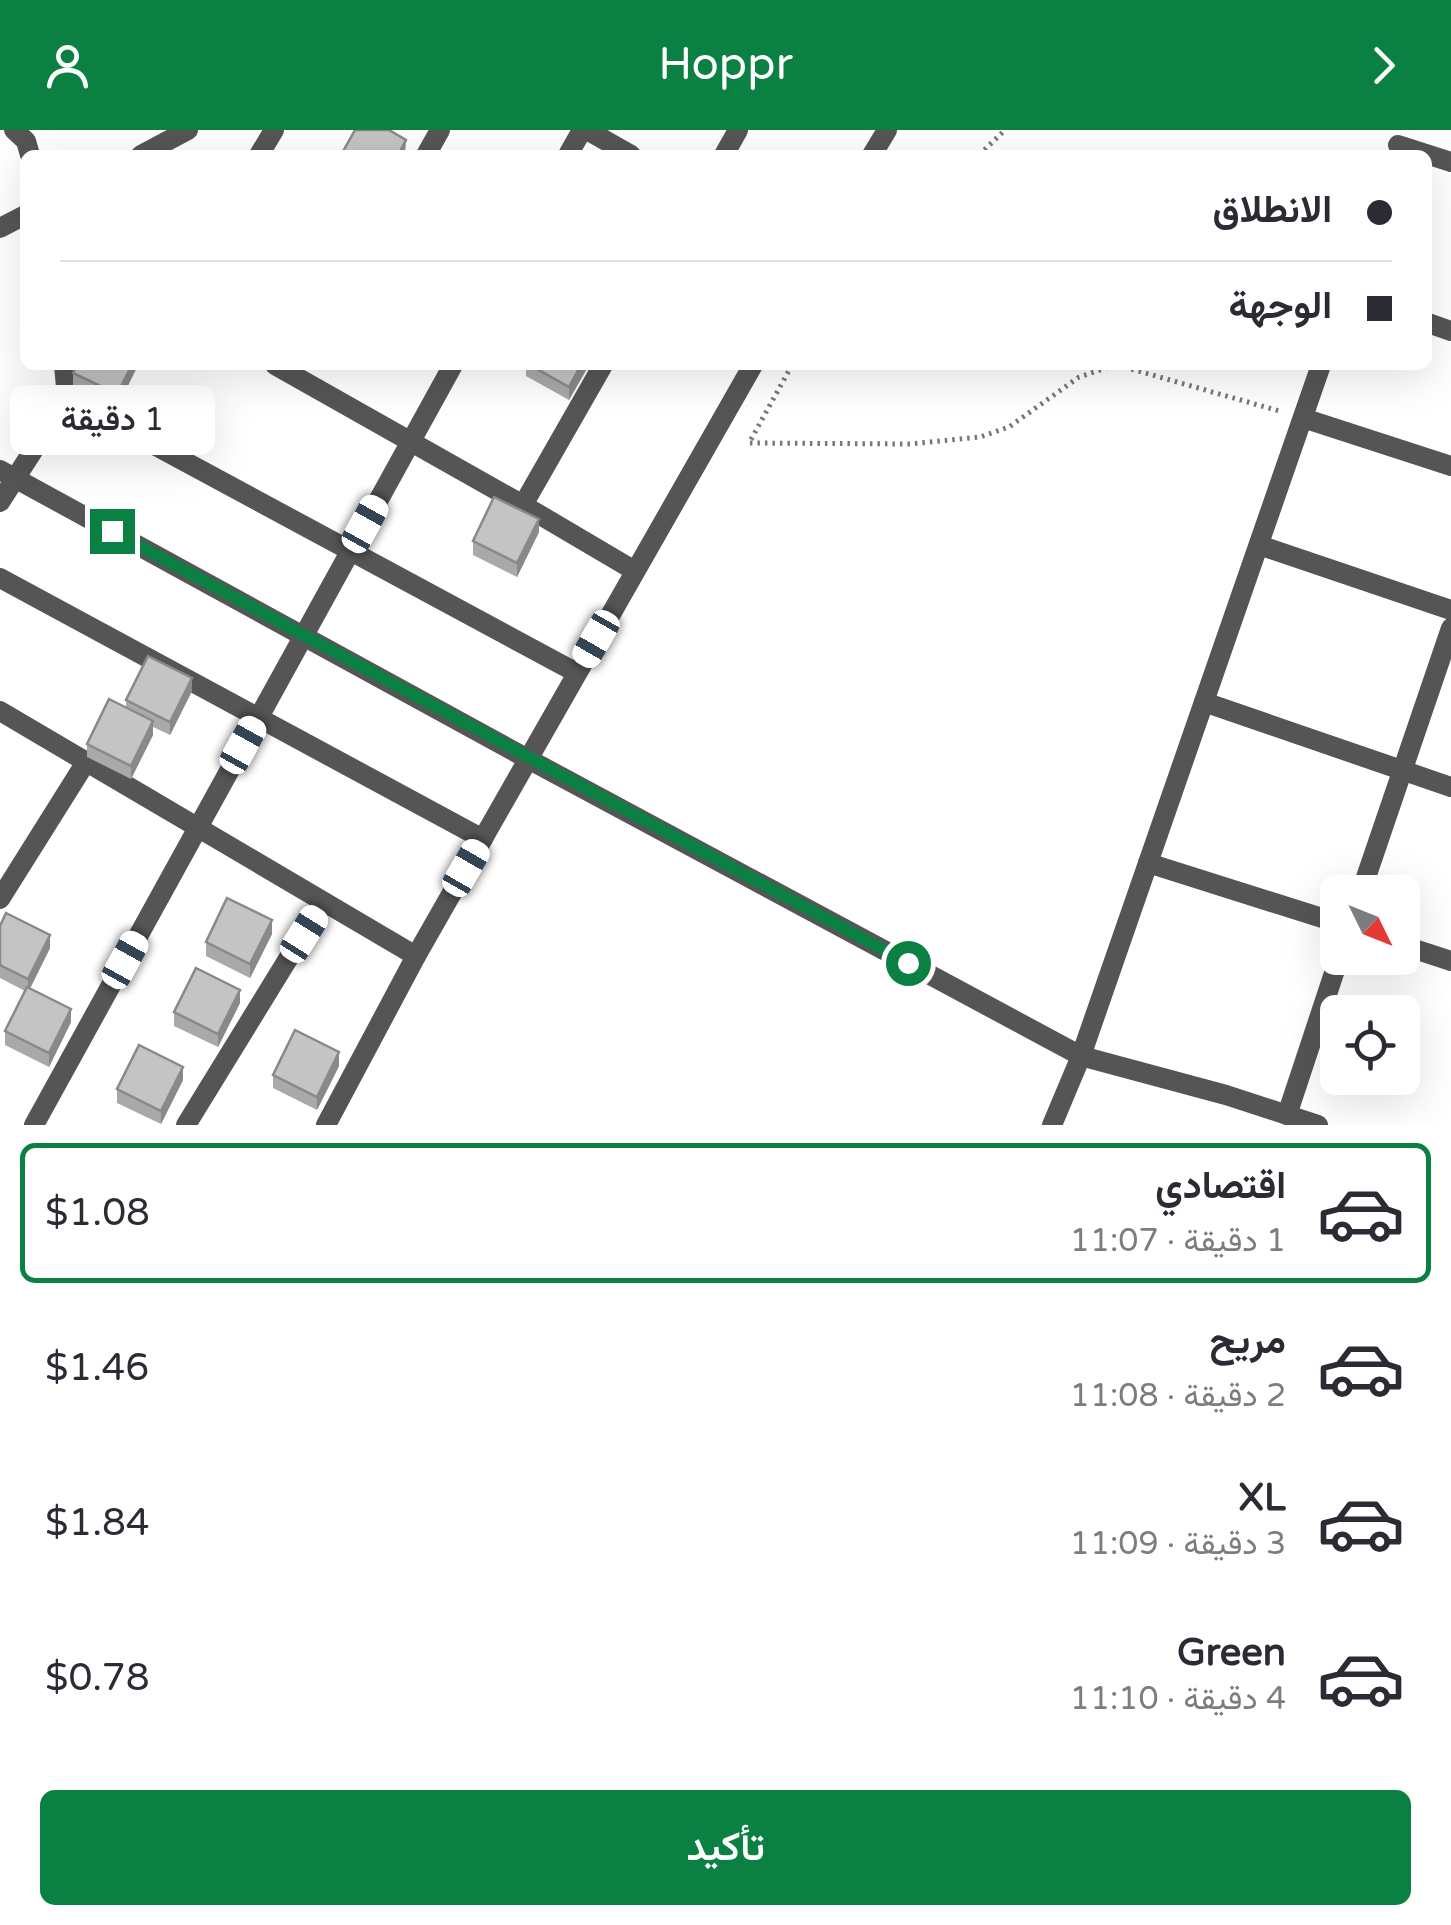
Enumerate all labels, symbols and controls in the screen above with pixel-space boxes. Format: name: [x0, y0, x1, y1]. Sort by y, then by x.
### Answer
icon: person: [40, 38, 95, 93]
text: Hoppr: [658, 38, 793, 92]
icon: forward: [1356, 38, 1411, 93]
text: الانطلاق: [1213, 187, 1332, 233]
text: الوجهة: [1229, 283, 1332, 329]
callout: 1 دقيقة: [9, 386, 214, 456]
text: 1 دقيقة: [61, 401, 164, 439]
car: [337, 490, 393, 558]
route end: [90, 509, 135, 554]
car: [568, 606, 624, 672]
car: [215, 711, 271, 779]
car: [438, 835, 494, 901]
north arrow: [1320, 875, 1420, 975]
map controls: [1320, 875, 1420, 1095]
car: [275, 901, 333, 967]
car: [97, 926, 153, 994]
route start: [886, 941, 931, 986]
button: locate: [1320, 995, 1420, 1095]
text: اقتصادي: [1155, 1163, 1286, 1209]
icon: car: [1316, 1168, 1406, 1258]
text: $1.08: [45, 1190, 150, 1236]
text: 1 دقيقة · 11:07: [1070, 1222, 1286, 1260]
text: مريح: [1210, 1318, 1286, 1364]
icon: car: [1316, 1323, 1406, 1413]
text: $1.46: [45, 1345, 149, 1391]
text: 2 دقيقة · 11:08: [1070, 1377, 1286, 1415]
text: XL: [1239, 1475, 1286, 1521]
icon: car: [1316, 1478, 1406, 1568]
text: $1.84: [45, 1500, 150, 1546]
text: 3 دقيقة · 11:09: [1070, 1525, 1286, 1563]
text: Green: [1177, 1630, 1286, 1676]
icon: car: [1316, 1633, 1406, 1723]
text: $0.78: [45, 1655, 150, 1701]
text: 4 دقيقة · 11:10: [1070, 1680, 1286, 1718]
button: تأكيد: [40, 1790, 1411, 1905]

